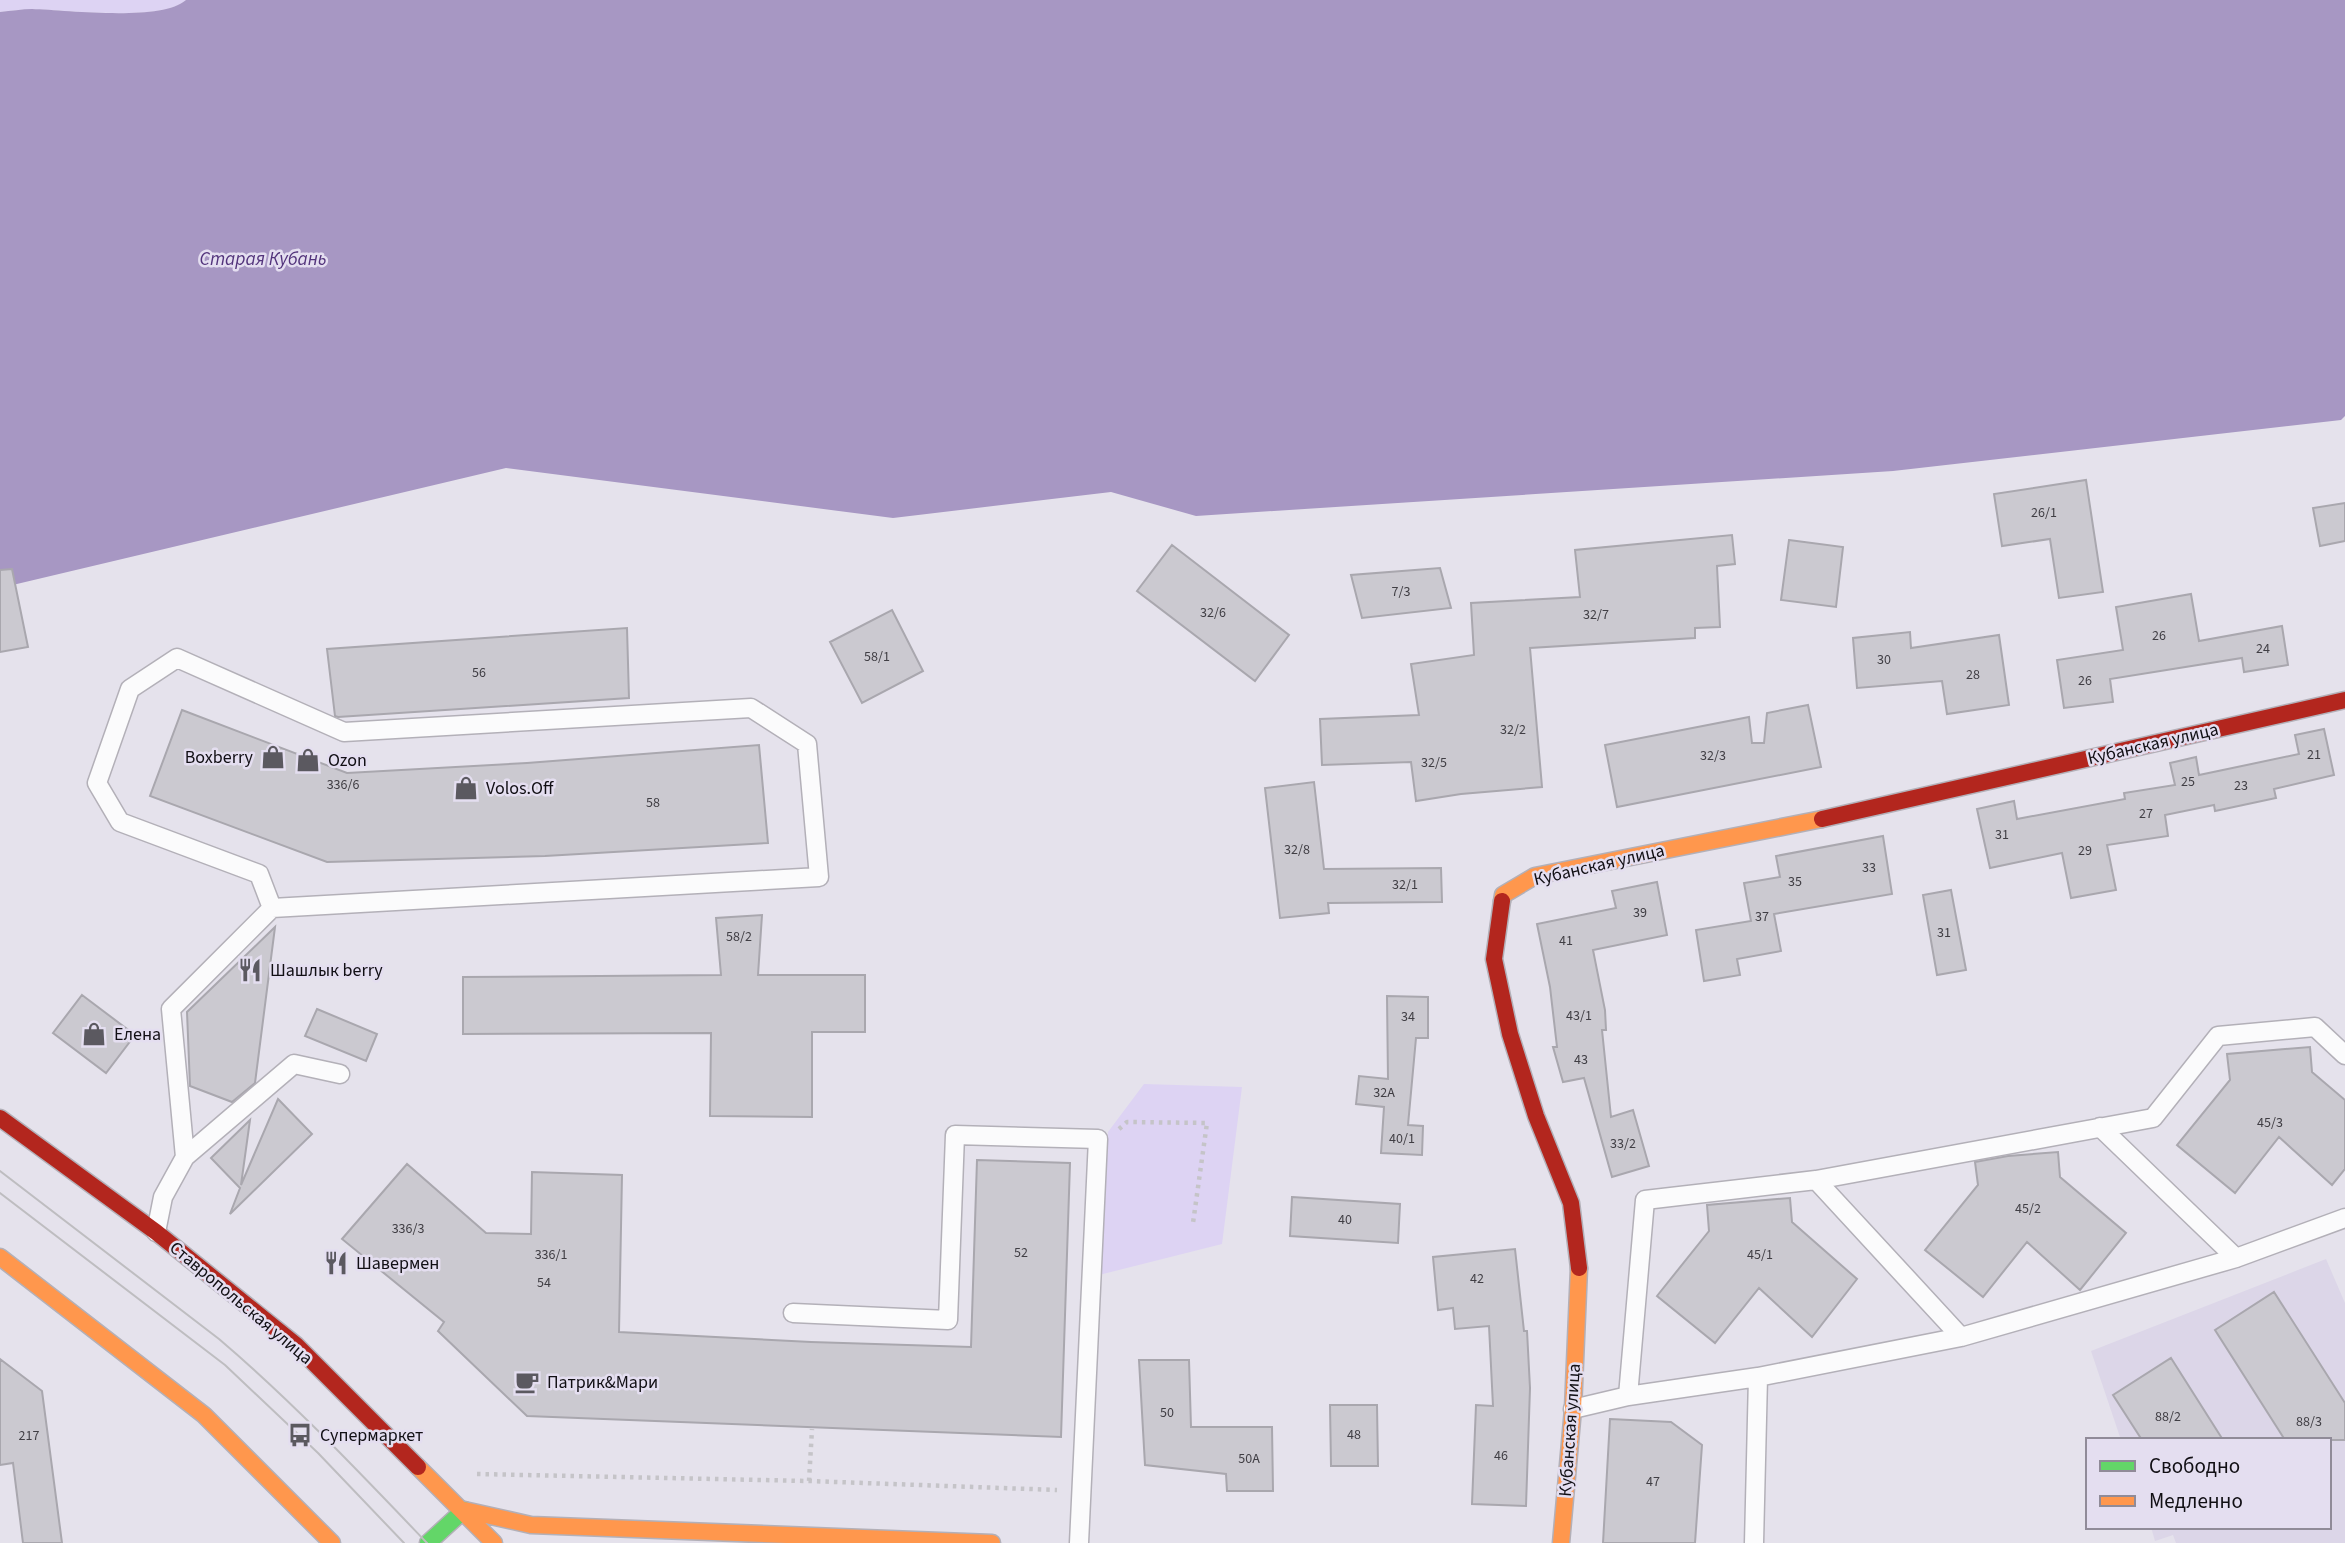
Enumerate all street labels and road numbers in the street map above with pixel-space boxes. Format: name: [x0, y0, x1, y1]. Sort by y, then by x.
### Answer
street label: Кубанская улица: [2085, 717, 2221, 771]
street label: Кубанская улица: [1531, 838, 1667, 892]
street label: Ставропольская улица: [164, 1236, 318, 1370]
street label: Кубанская улица: [1553, 1363, 1587, 1497]

